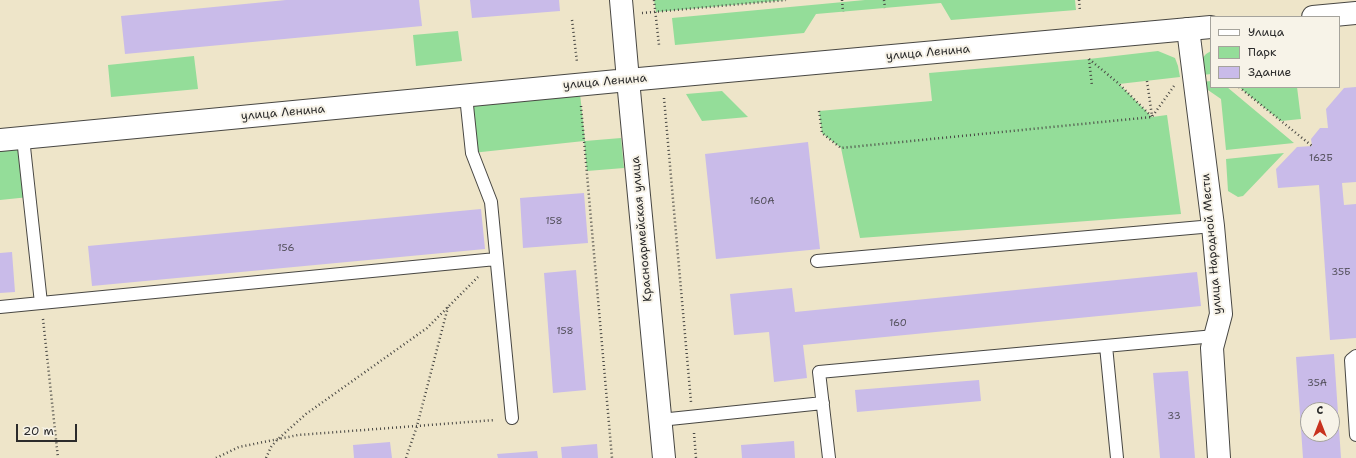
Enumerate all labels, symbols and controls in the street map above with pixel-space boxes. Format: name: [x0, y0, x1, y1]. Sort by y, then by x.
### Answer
legend: [1210, 16, 1340, 88]
text: Улица: [1248, 24, 1284, 40]
street label: улица Ленина: [885, 42, 971, 64]
text: Парк: [1248, 44, 1276, 60]
text: Здание: [1248, 64, 1291, 80]
street label: улица Ленина: [562, 71, 648, 93]
street label: улица Ленина: [240, 102, 326, 124]
house number: 162Б: [1309, 152, 1333, 164]
street label: Красноармейская улица: [628, 156, 656, 302]
street label: улица Народной Мести: [1199, 173, 1225, 315]
house number: 160А: [750, 195, 774, 207]
house number: 158: [546, 215, 562, 227]
house number: 156: [278, 242, 294, 254]
house number: 35Б: [1331, 266, 1351, 278]
house number: 160: [889, 317, 907, 329]
house number: 158: [557, 325, 573, 337]
house number: 35А: [1307, 377, 1327, 389]
north arrow: [1300, 402, 1340, 442]
text: С: [1317, 403, 1323, 418]
house number: 33: [1167, 410, 1181, 422]
scale bar: [18, 416, 79, 442]
text: 20 m: [23, 423, 54, 439]

